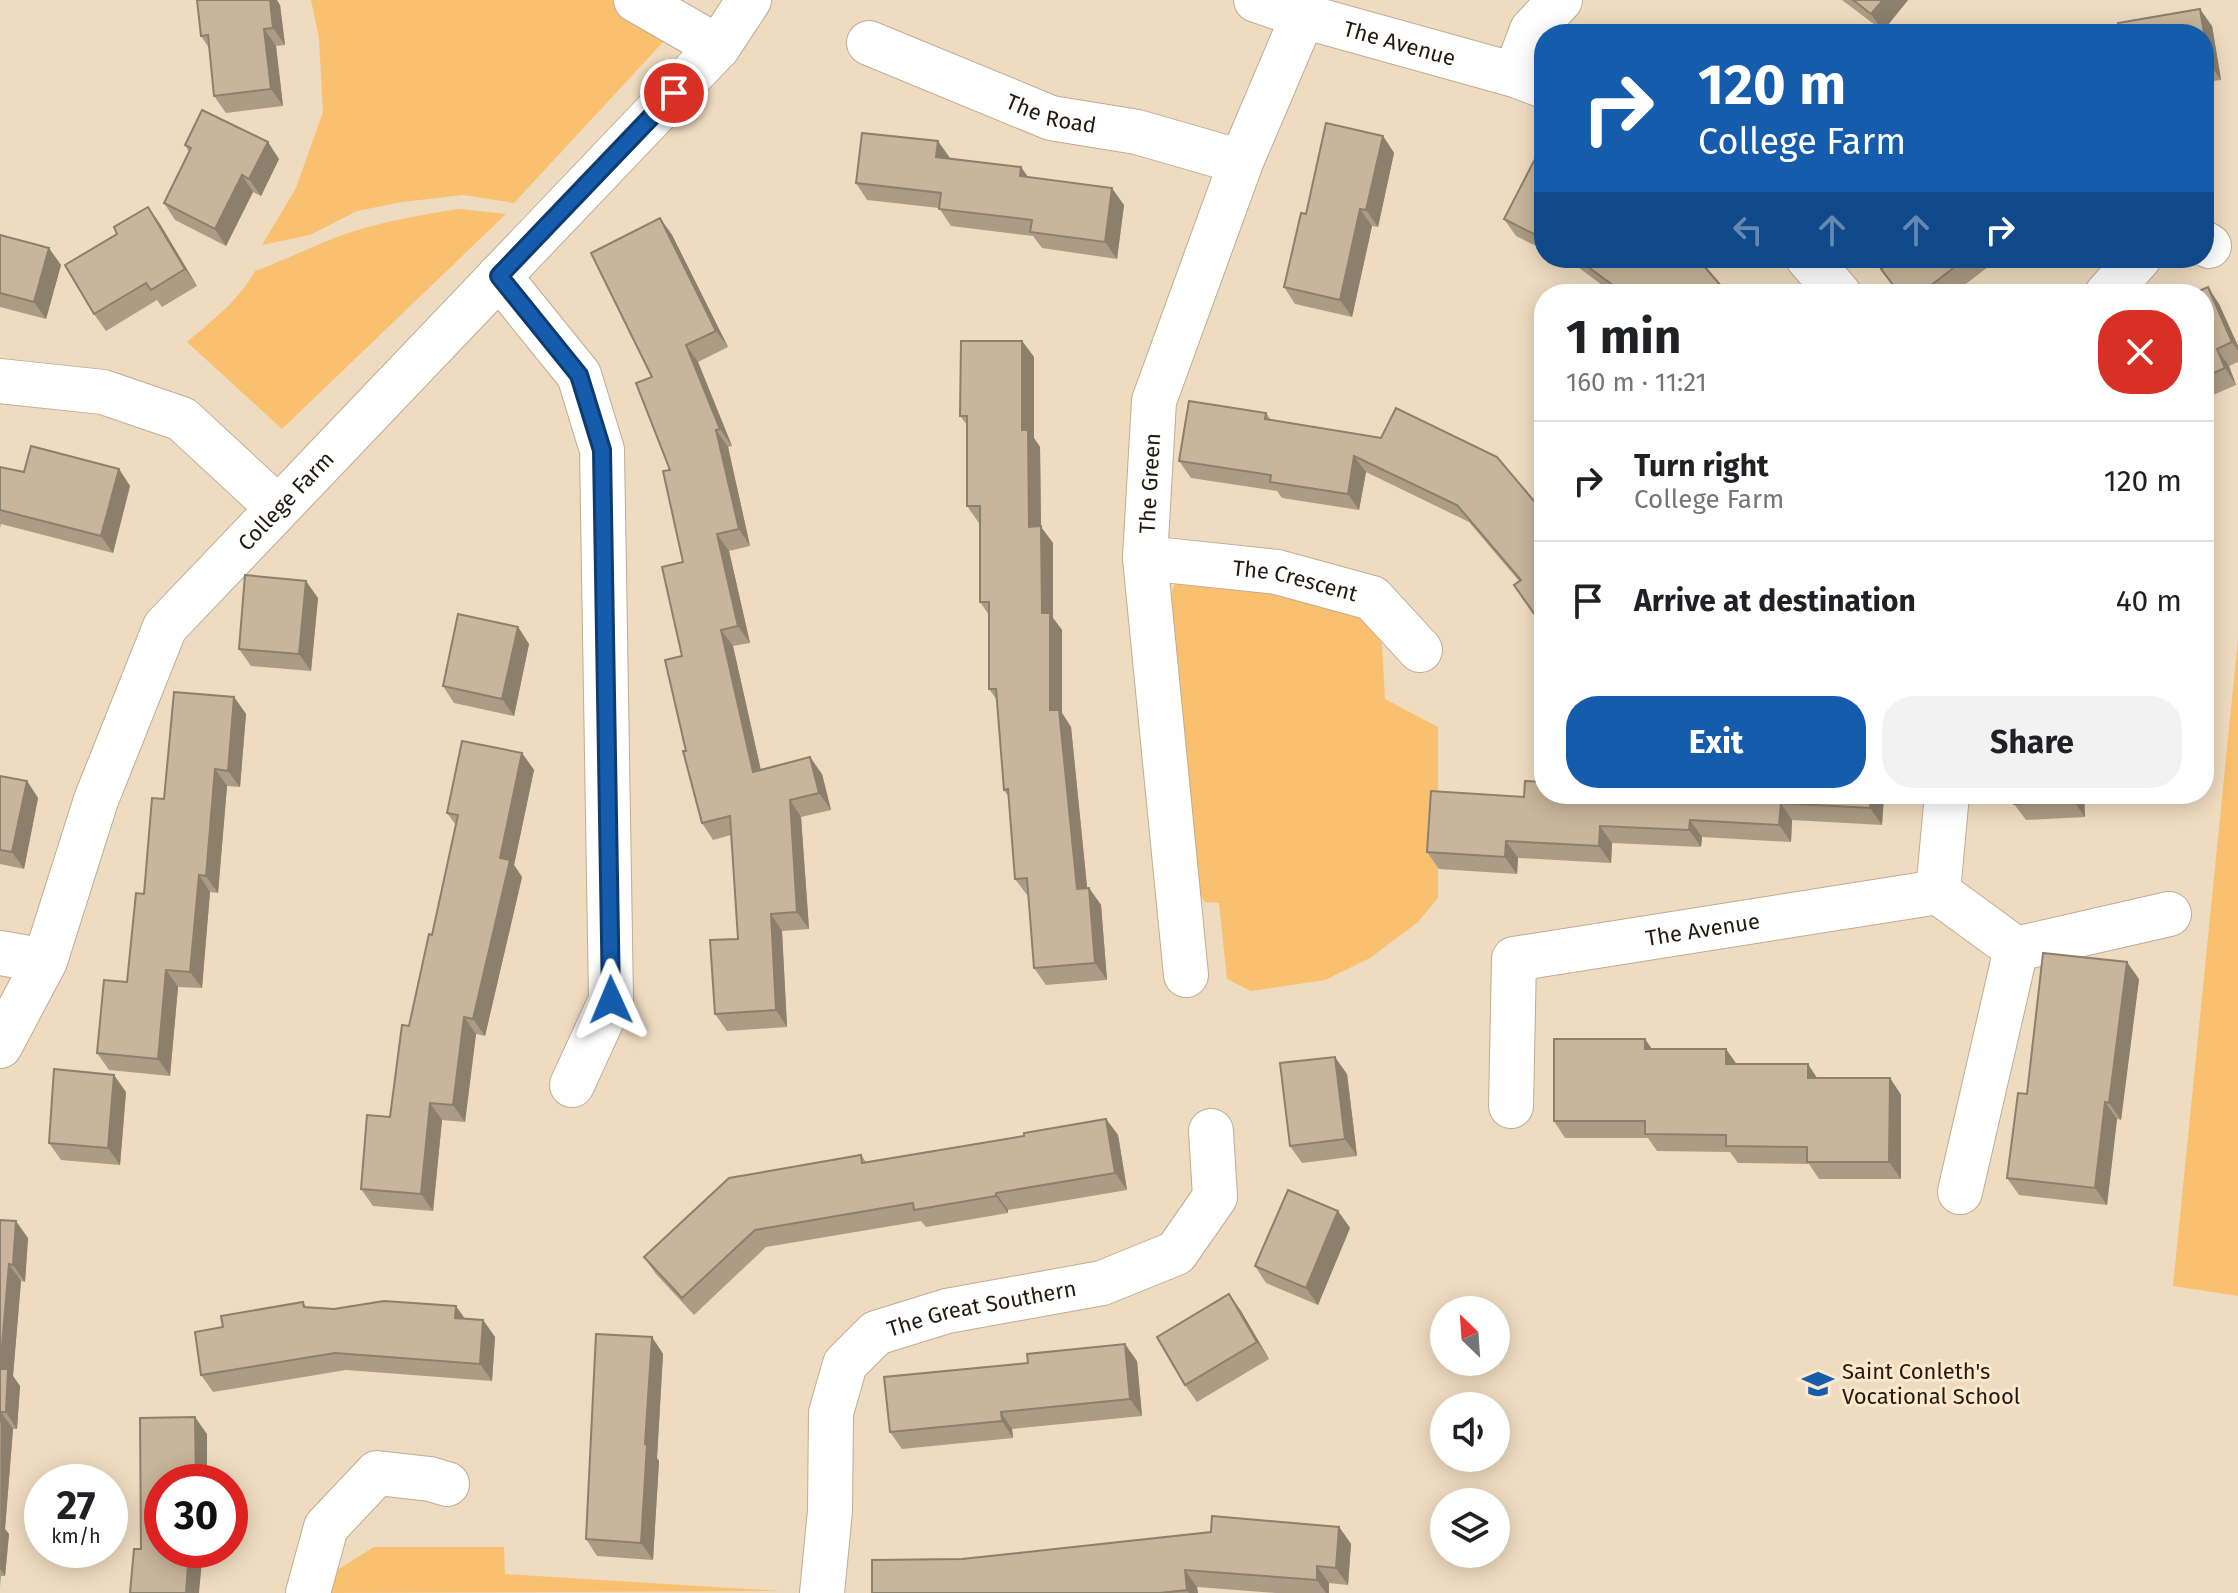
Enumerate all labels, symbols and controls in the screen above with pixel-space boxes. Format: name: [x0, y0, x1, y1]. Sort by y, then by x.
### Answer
street label: The Avenue: [1340, 15, 1459, 72]
text: 120 m: [1698, 52, 1846, 119]
icon: right: [1566, 56, 1670, 160]
pin: [640, 59, 708, 127]
icon: arrive: [652, 71, 696, 115]
street label: The Road: [1002, 88, 1098, 139]
text: College Farm: [1698, 120, 1906, 164]
icon: left: [1726, 208, 1770, 252]
icon: ahead: [1810, 208, 1854, 252]
icon: ahead: [1894, 208, 1938, 252]
icon: right: [1978, 208, 2022, 252]
text: 1 min: [1566, 308, 1681, 366]
button: close: [2098, 310, 2182, 394]
text: 160 m · 11:21: [1566, 367, 1707, 398]
street label: The Green: [1133, 432, 1166, 534]
street label: College Farm: [232, 446, 340, 556]
text: Turn right: [1634, 448, 1769, 484]
icon: right: [1566, 459, 1610, 503]
text: 120 m: [2104, 463, 2182, 499]
text: College Farm: [1634, 484, 1784, 515]
street label: The Crescent: [1231, 554, 1360, 607]
icon: arrive: [1566, 579, 1610, 623]
text: Arrive at destination: [1634, 583, 1916, 619]
text: 40 m: [2116, 583, 2182, 619]
button: Exit: [1566, 696, 1866, 788]
button: Share: [1882, 696, 2182, 788]
street label: The Avenue: [1644, 907, 1762, 952]
position arrow: [569, 958, 653, 1042]
street label: The Great Southern: [884, 1275, 1079, 1343]
north arrow: [1430, 1296, 1510, 1376]
map controls: [1430, 1296, 1510, 1568]
place label: Saint Conleth's Vocational School: [1842, 1358, 2020, 1410]
school or university icon: Saint Conleth's Vocational School: [1801, 1367, 1835, 1401]
button: sound: [1430, 1392, 1510, 1472]
speed limit sign: 30: [144, 1464, 248, 1568]
text: 27: [57, 1482, 96, 1530]
button: layers: [1430, 1488, 1510, 1568]
text: km/h: [51, 1524, 101, 1548]

